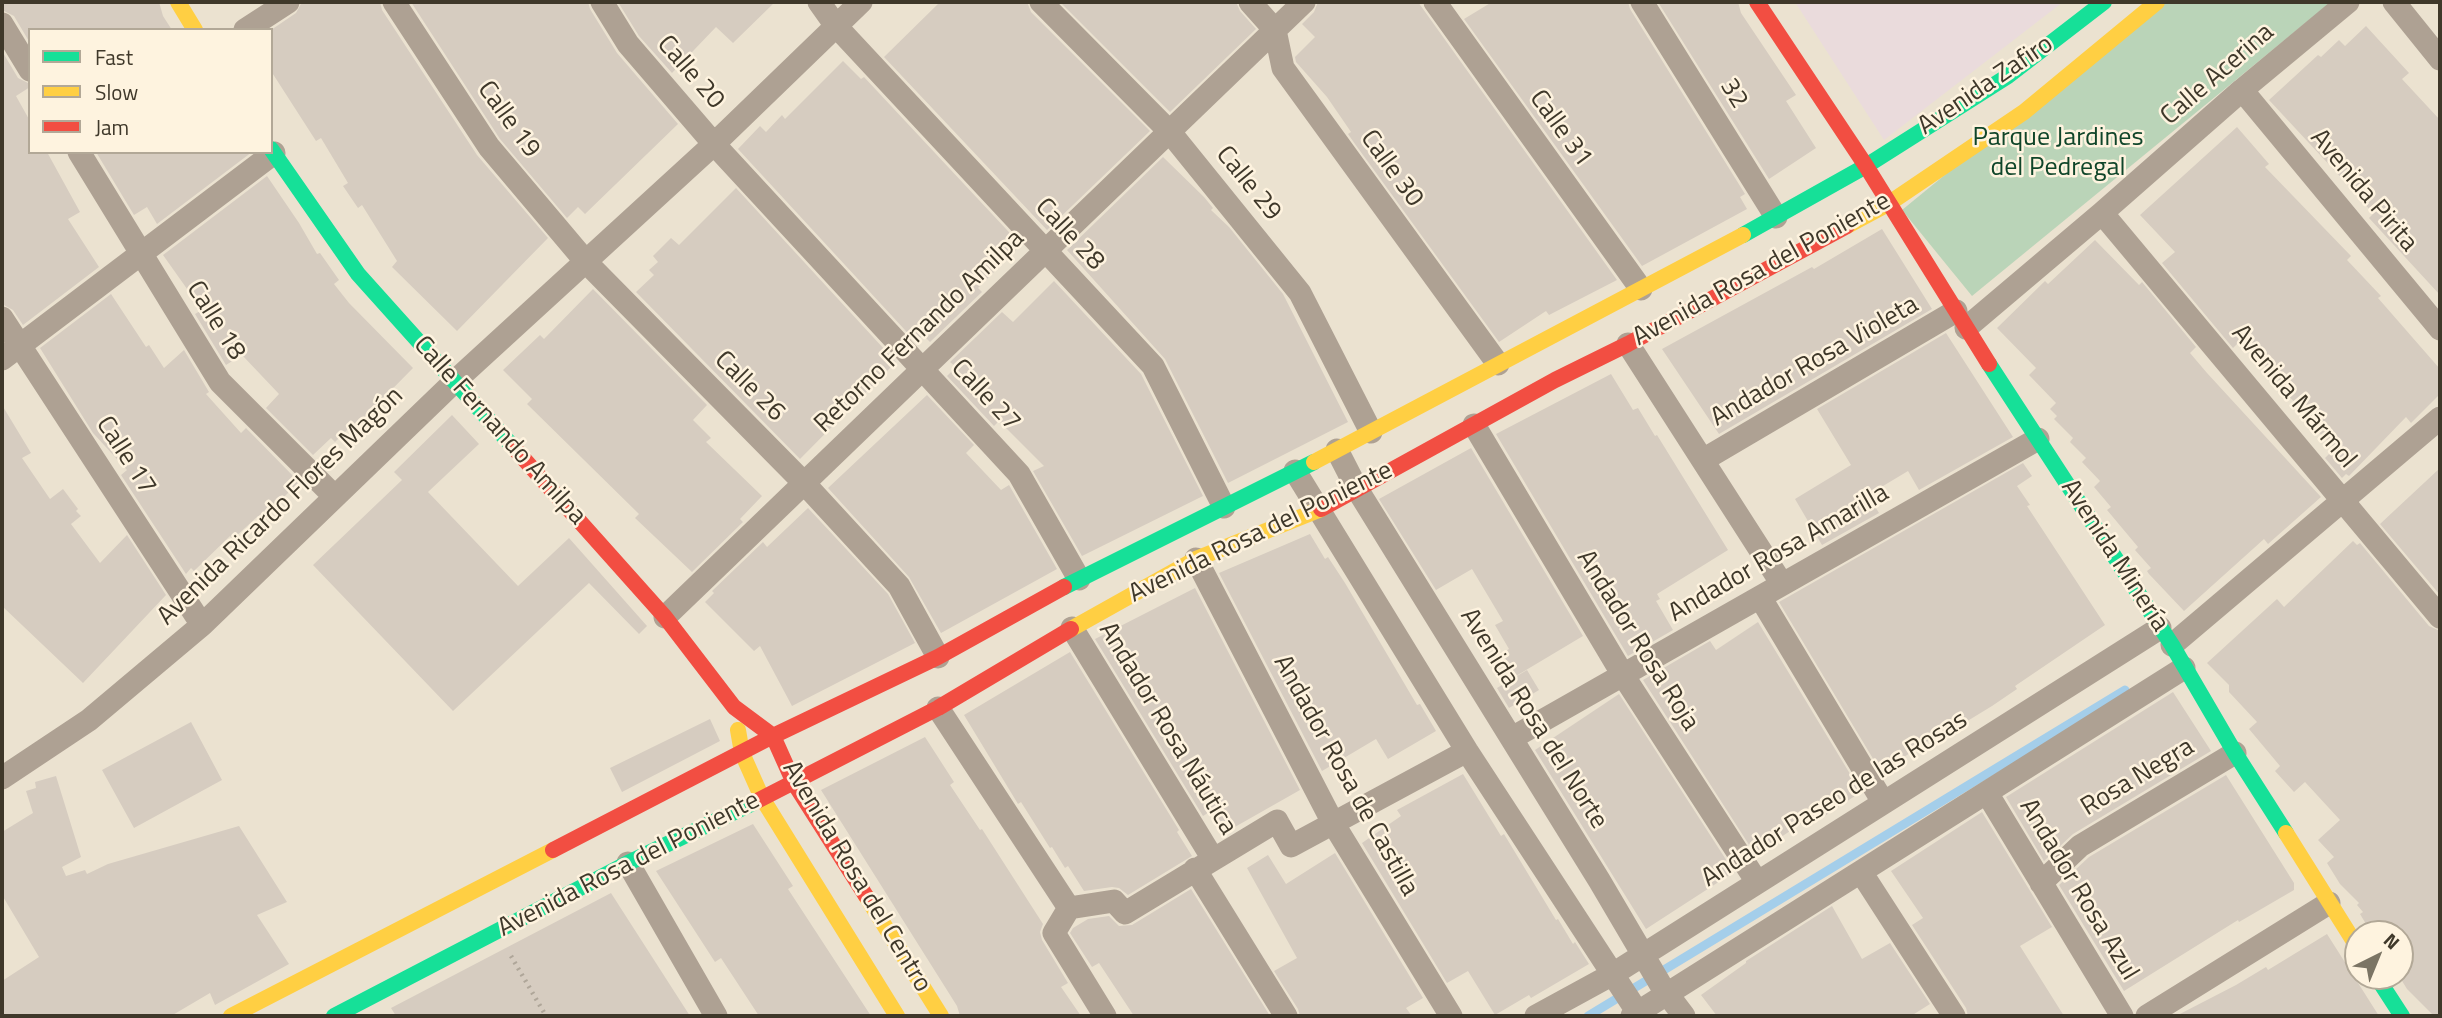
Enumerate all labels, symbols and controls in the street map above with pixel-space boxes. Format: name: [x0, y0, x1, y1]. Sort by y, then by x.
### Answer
street label: Calle Acerina: [2155, 18, 2281, 132]
legend: [28, 28, 273, 154]
street label: Avenida Zafiro: [1912, 29, 2060, 143]
street label: Calle 20: [650, 30, 730, 116]
text: Fast: [95, 41, 133, 73]
street label: 32: [1712, 73, 1754, 115]
text: Slow: [95, 76, 138, 108]
street label: Calle 19: [470, 76, 546, 164]
street label: Calle 31: [1522, 85, 1598, 173]
text: Jam: [95, 111, 129, 143]
park label: Parque Jardines del Pedregal: [1972, 123, 2144, 184]
street label: Avenida Pirita: [2303, 123, 2423, 259]
street label: Calle 30: [1353, 125, 1429, 213]
street label: Calle 29: [1208, 140, 1288, 228]
street label: Avenida Rosa del Poniente: [1628, 186, 1896, 354]
street label: Calle 28: [1028, 192, 1110, 278]
street label: Retorno Fernando Amilpa: [809, 224, 1031, 440]
street label: Calle 18: [179, 276, 251, 366]
street label: Andador Rosa Violeta: [1706, 290, 1924, 434]
street label: Avenida Mármol: [2224, 319, 2362, 475]
street label: Calle Fernando Amilpa: [406, 330, 592, 532]
street label: Calle 26: [707, 345, 791, 429]
street label: Calle 27: [944, 353, 1026, 439]
street label: Avenida Ricardo Flores Magón: [152, 381, 410, 633]
street label: Calle 17: [88, 411, 162, 501]
street label: Avenida Rosa del Poniente: [1124, 456, 1398, 610]
street label: Avenida Minería: [2053, 474, 2175, 638]
street label: Andador Rosa Amarilla: [1663, 478, 1895, 630]
street label: Andador Rosa Roja: [1569, 545, 1705, 737]
street label: Avenida Rosa del Norte: [1452, 603, 1614, 835]
street label: Andador Rosa Náutica: [1091, 617, 1243, 841]
street label: Andador Rosa de Castilla: [1266, 650, 1424, 902]
street label: Andador Paseo de las Rosas: [1696, 705, 1974, 895]
street label: Rosa Negra: [2076, 732, 2200, 824]
street label: Avenida Rosa del Centro: [775, 756, 937, 998]
street label: Avenida Rosa del Poniente: [493, 785, 765, 945]
street label: Andador Rosa Azul: [2012, 794, 2144, 986]
north arrow: [2344, 920, 2414, 990]
text: N: [2378, 926, 2407, 956]

